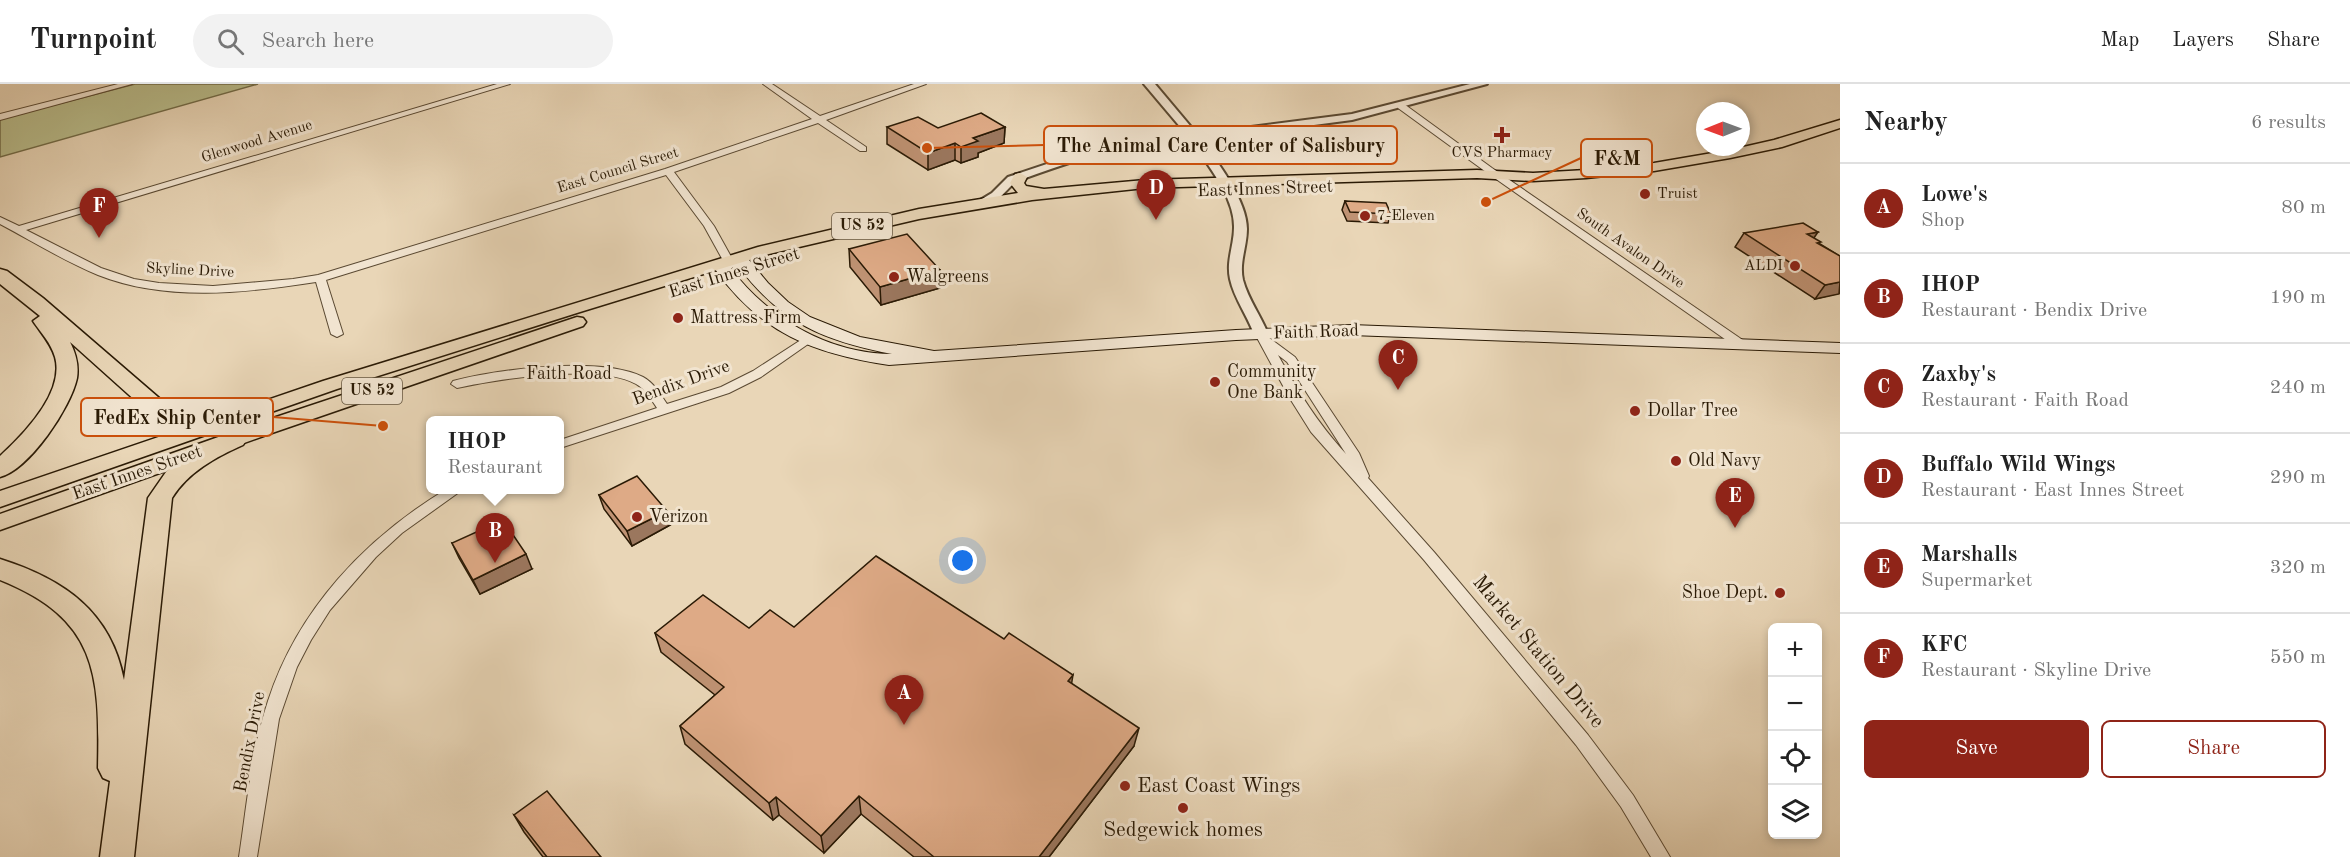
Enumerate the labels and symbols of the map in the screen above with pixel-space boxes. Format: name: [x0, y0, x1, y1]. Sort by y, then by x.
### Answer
north arrow: [1696, 102, 1750, 156]
street label: Glenwood Avenue: [200, 118, 314, 166]
callout: The Animal Care Center of Salisbury: [1044, 126, 1397, 164]
marker: CVS Pharmacy: [1495, 128, 1509, 142]
text: The Animal Care Center of Salisbury: [1056, 137, 1386, 157]
callout: F&M: [1581, 139, 1652, 177]
street label: East Council Street: [556, 145, 680, 197]
place label: CVS Pharmacy: [1452, 146, 1552, 161]
text: F&M: [1594, 150, 1641, 170]
pin: D: [1136, 170, 1176, 220]
street label: East Innes Street: [1197, 178, 1333, 200]
marker: Truist: [1638, 187, 1652, 201]
place label: Truist: [1657, 187, 1698, 202]
pin: F: [80, 188, 118, 238]
street label: South Avalon Drive: [1573, 206, 1687, 292]
marker: 7-Eleven: [1358, 209, 1372, 223]
place label: 7-Eleven: [1377, 209, 1435, 224]
road number: US 52: [832, 213, 892, 239]
street label: East Innes Street: [666, 245, 802, 301]
place label: ALDI: [1744, 259, 1783, 274]
marker: ALDI: [1788, 259, 1802, 273]
street label: Skyline Drive: [145, 261, 235, 281]
place label: Walgreens: [906, 268, 989, 286]
marker: Walgreens: [887, 270, 901, 284]
place label: Mattress Firm: [690, 309, 802, 327]
marker: Mattress Firm: [671, 311, 685, 325]
street label: Faith Road: [1273, 322, 1359, 342]
pin: C: [1378, 340, 1418, 390]
street label: Bendix Drive: [630, 357, 732, 409]
place label: Community One Bank: [1227, 363, 1317, 402]
street label: Faith Road: [526, 365, 612, 383]
marker: Community One Bank: [1208, 375, 1222, 389]
road number: US 52: [342, 378, 402, 404]
callout: FedEx Ship Center: [81, 398, 273, 436]
place label: Dollar Tree: [1647, 402, 1738, 420]
marker: Dollar Tree: [1628, 404, 1642, 418]
text: FedEx Ship Center: [93, 409, 261, 429]
street label: East Innes Street: [70, 442, 204, 504]
place label: Old Navy: [1688, 452, 1762, 470]
marker: Old Navy: [1669, 454, 1683, 468]
pin: E: [1716, 478, 1754, 528]
place label: Verizon: [649, 508, 709, 526]
marker: Verizon: [630, 510, 644, 524]
pin: B: [476, 514, 514, 563]
your location: [948, 546, 977, 575]
street label: Market Station Drive: [1468, 572, 1608, 732]
place label: Shoe Dept.: [1682, 584, 1768, 602]
marker: Shoe Dept.: [1773, 586, 1787, 600]
pin: A: [884, 676, 924, 725]
street label: Bendix Drive: [231, 690, 269, 794]
place label: East Coast Wings: [1137, 776, 1300, 797]
marker: East Coast Wings: [1118, 779, 1132, 793]
marker: Sedgewick homes: [1176, 801, 1190, 815]
place label: Sedgewick homes: [1103, 820, 1263, 841]

